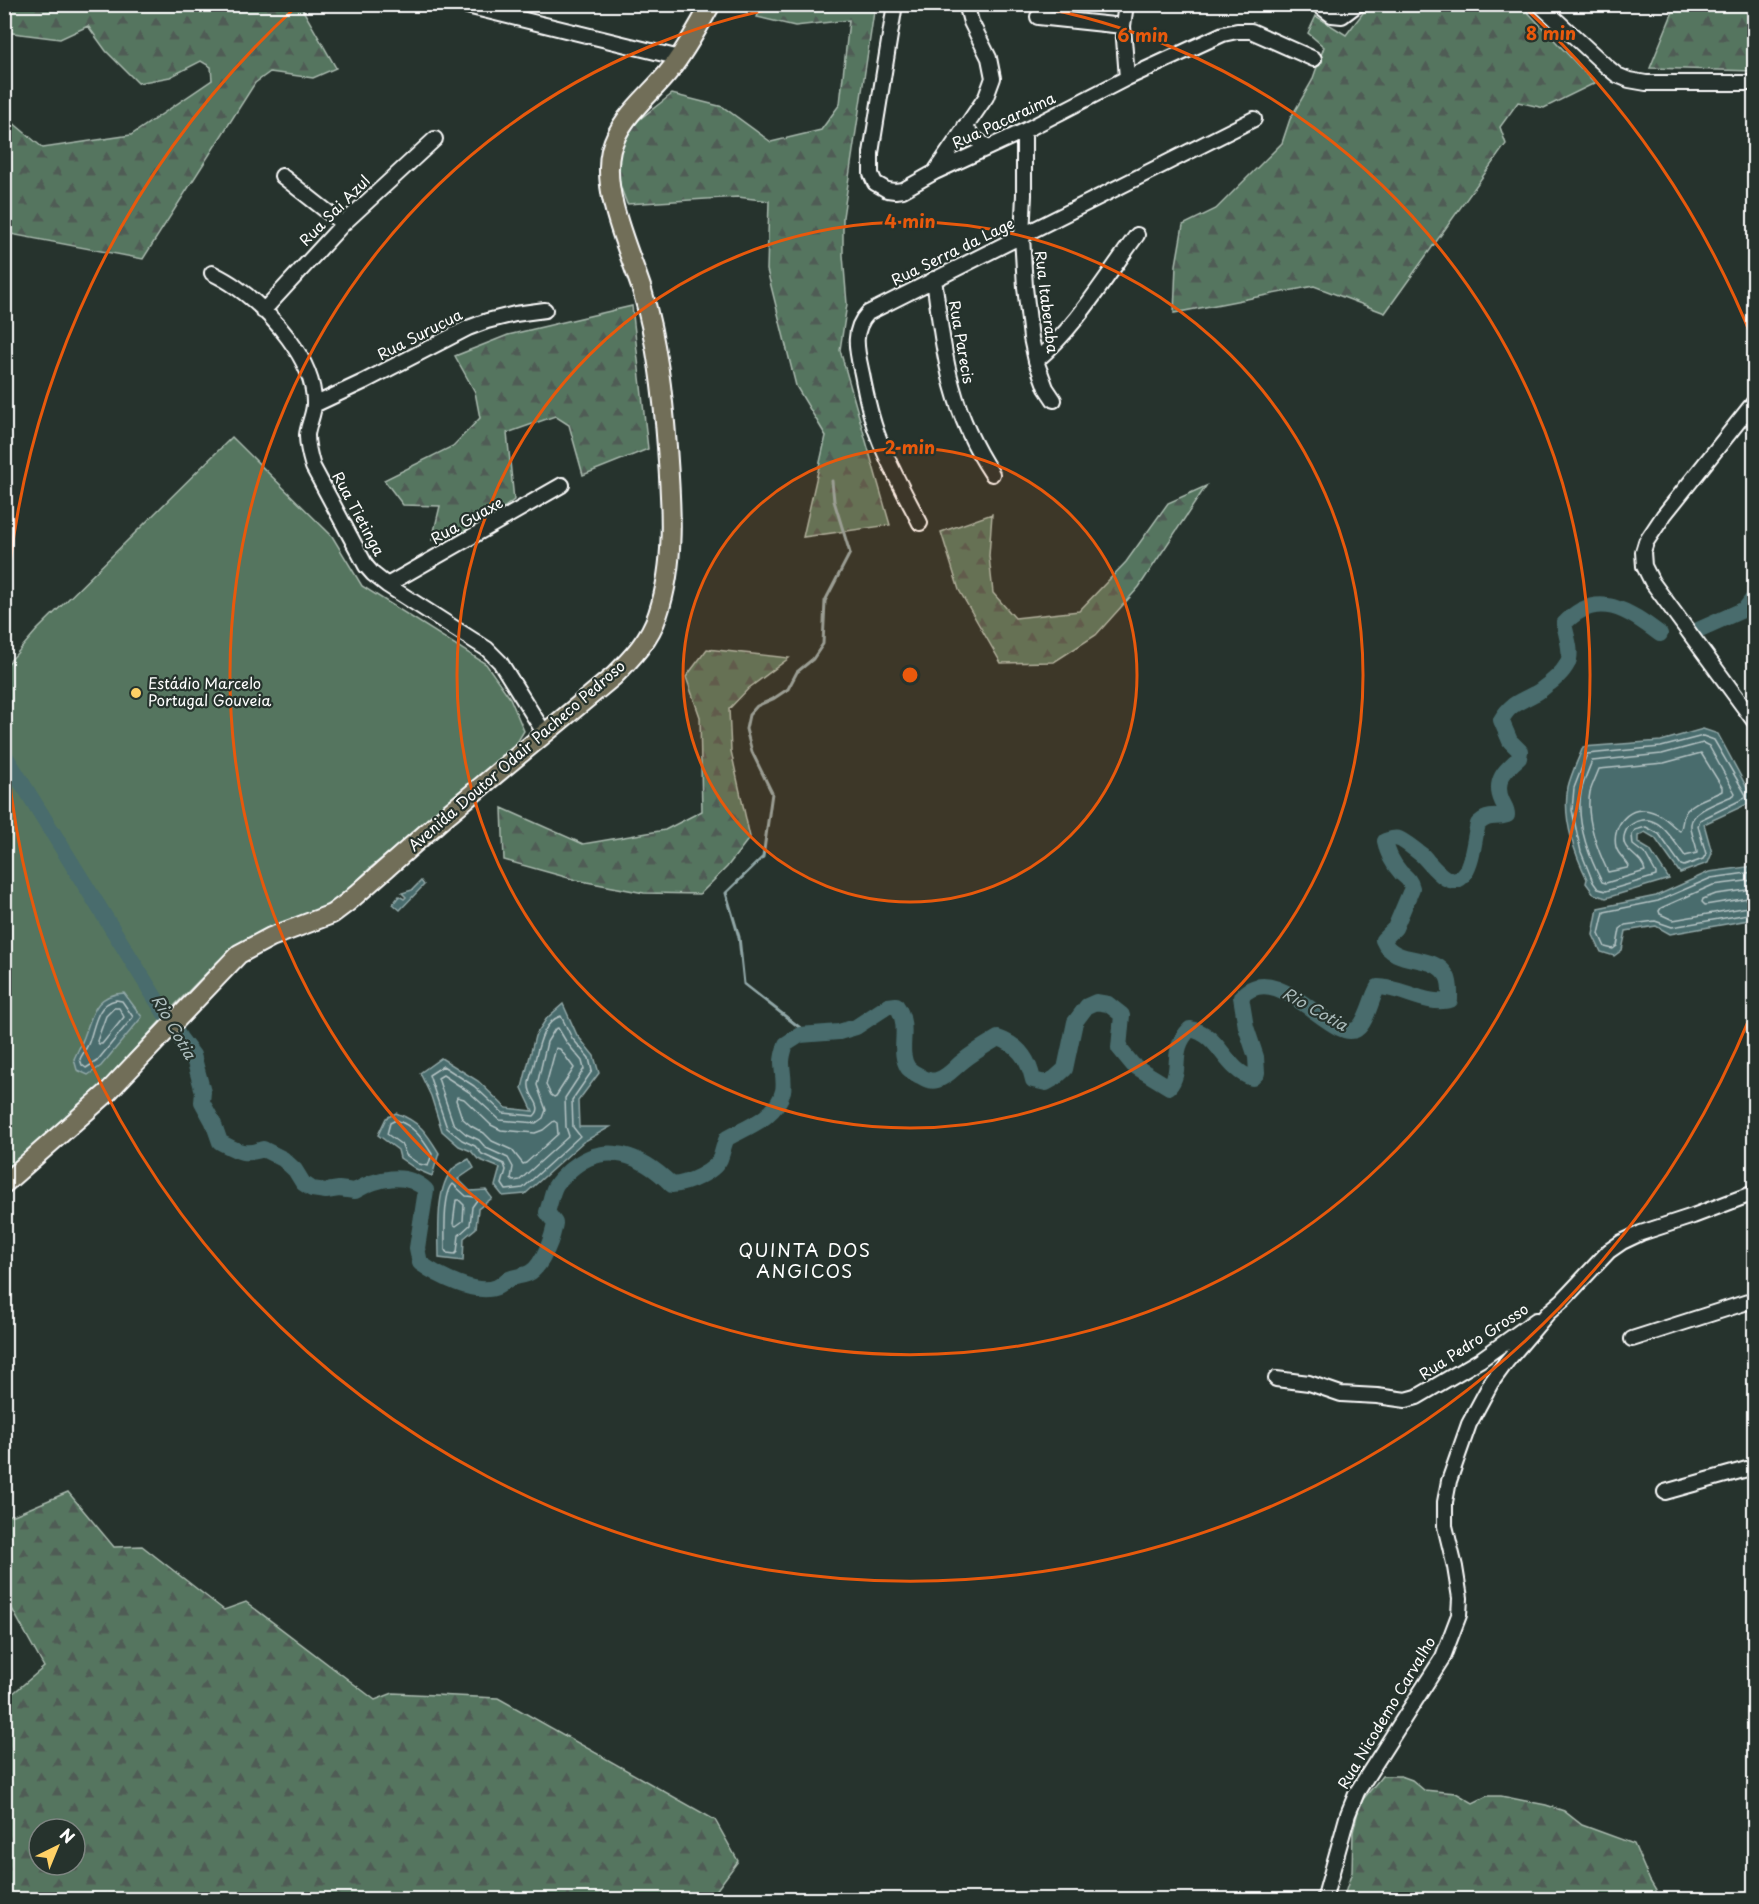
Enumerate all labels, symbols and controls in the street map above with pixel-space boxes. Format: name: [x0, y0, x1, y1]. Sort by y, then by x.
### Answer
text: 8 min: [1526, 19, 1576, 46]
text: 6 min: [1118, 21, 1168, 48]
street label: Rua Pacaraima: [948, 85, 1059, 154]
street label: Rua Sai Azul: [293, 169, 375, 251]
text: 4 min: [884, 207, 936, 234]
street label: Rua Serra da Lage: [887, 211, 1018, 291]
street label: Rua Itaberaba: [1030, 249, 1065, 355]
street label: Rua Parecis: [944, 298, 981, 385]
street label: Rua Surucua: [373, 302, 467, 365]
text: 2 min: [885, 433, 935, 460]
street label: Rua Tietinga: [327, 467, 392, 560]
street label: Rua Guaxe: [426, 490, 507, 549]
street label: Avenida Doutor Odair Pacheco Pedroso: [402, 654, 630, 856]
centre of rings: [900, 665, 920, 685]
place label: Estádio Marcelo Portugal Gouveia: [148, 671, 272, 711]
marker: Estádio Marcelo Portugal Gouveia: [129, 686, 143, 700]
water label: Rio Cotia: [1279, 980, 1353, 1036]
water label: Rio Cotia: [147, 990, 204, 1064]
district label: QUINTA DOS ANGICOS: [738, 1236, 872, 1284]
street label: Rua Pedro Grosso: [1414, 1297, 1532, 1385]
street label: Rua Nicodemo Carvalho: [1331, 1632, 1440, 1793]
north arrow: [27, 1817, 87, 1877]
text: N: [55, 1822, 81, 1848]

